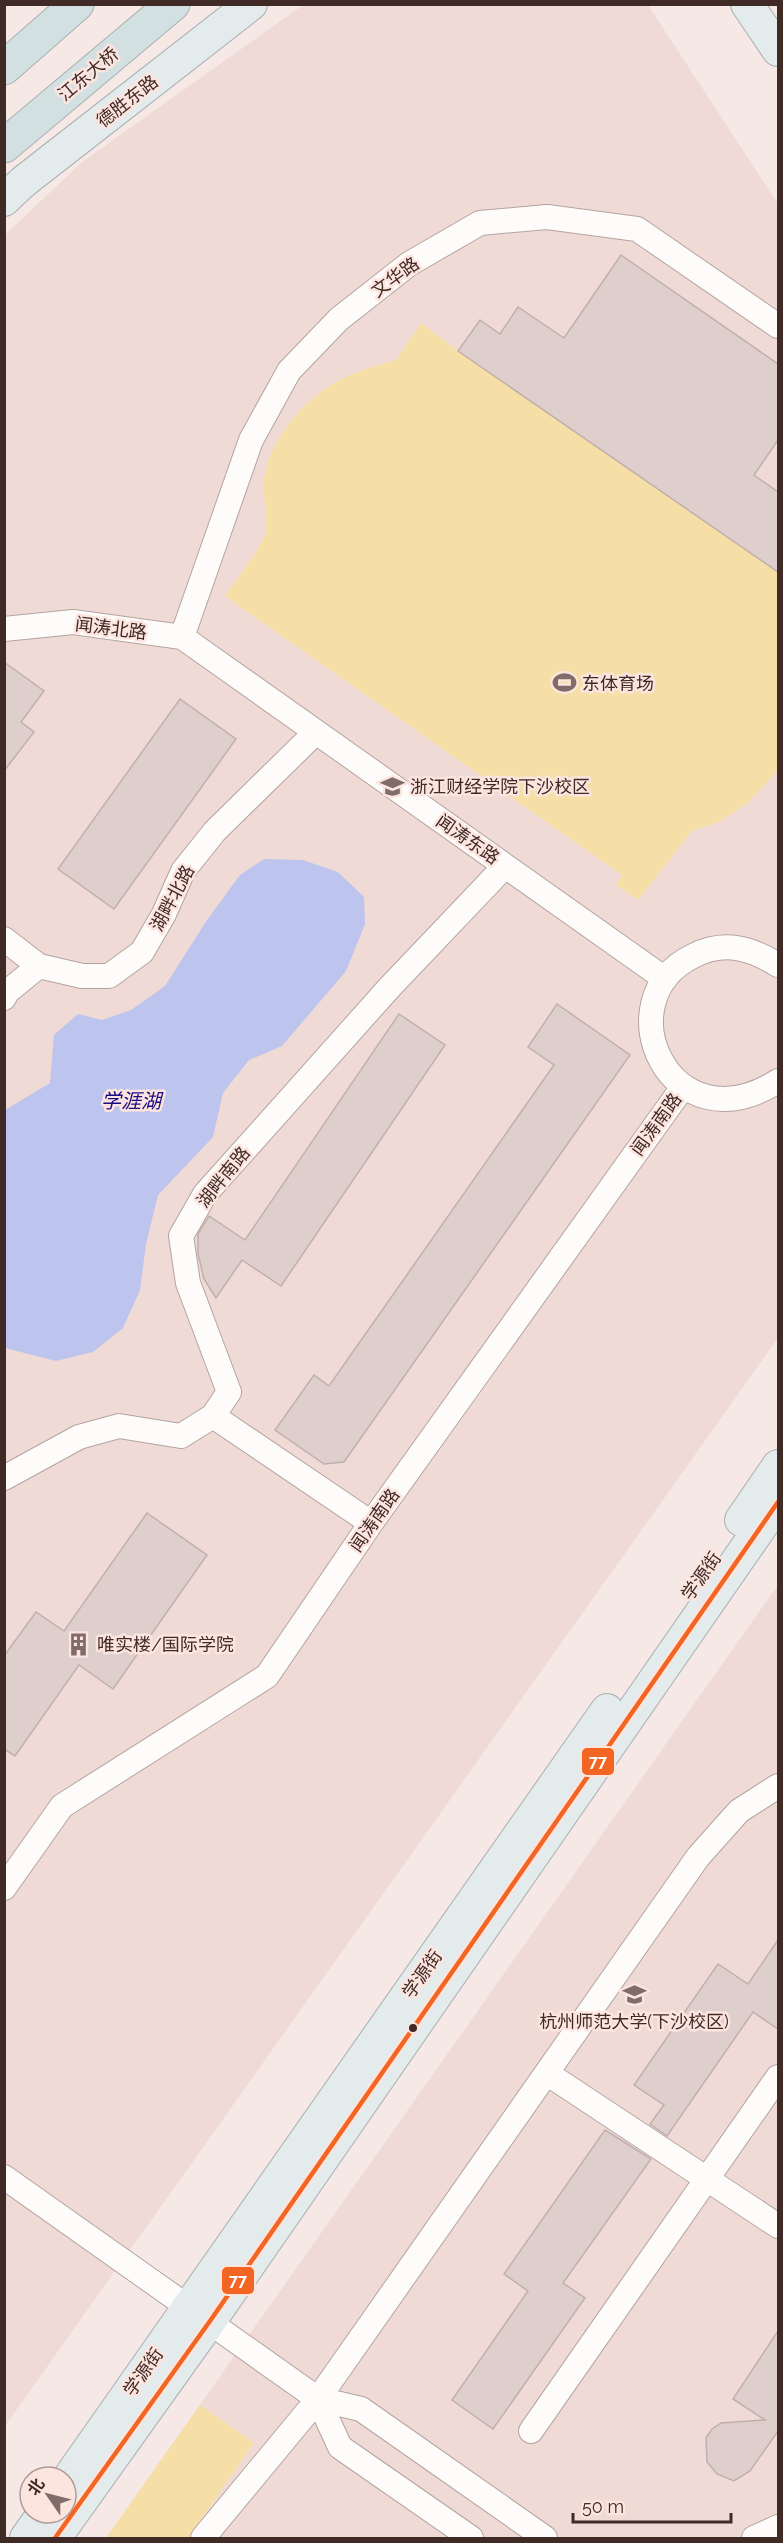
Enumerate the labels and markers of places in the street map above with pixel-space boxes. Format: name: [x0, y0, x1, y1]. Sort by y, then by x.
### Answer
sports icon: 东体育场: [551, 670, 577, 696]
place label: 东体育场: [582, 673, 654, 694]
school or university icon: 浙江财经学院下沙校区: [379, 773, 405, 799]
place label: 浙江财经学院下沙校区: [410, 776, 590, 797]
building icon: 唯实楼/国际学院: [66, 1631, 92, 1657]
place label: 唯实楼/国际学院: [97, 1634, 234, 1655]
school or university icon: 杭州师范大学(下沙校区): [621, 1982, 647, 2008]
place label: 杭州师范大学(下沙校区): [539, 2011, 729, 2032]
unlabelled marker: [407, 2022, 419, 2034]

